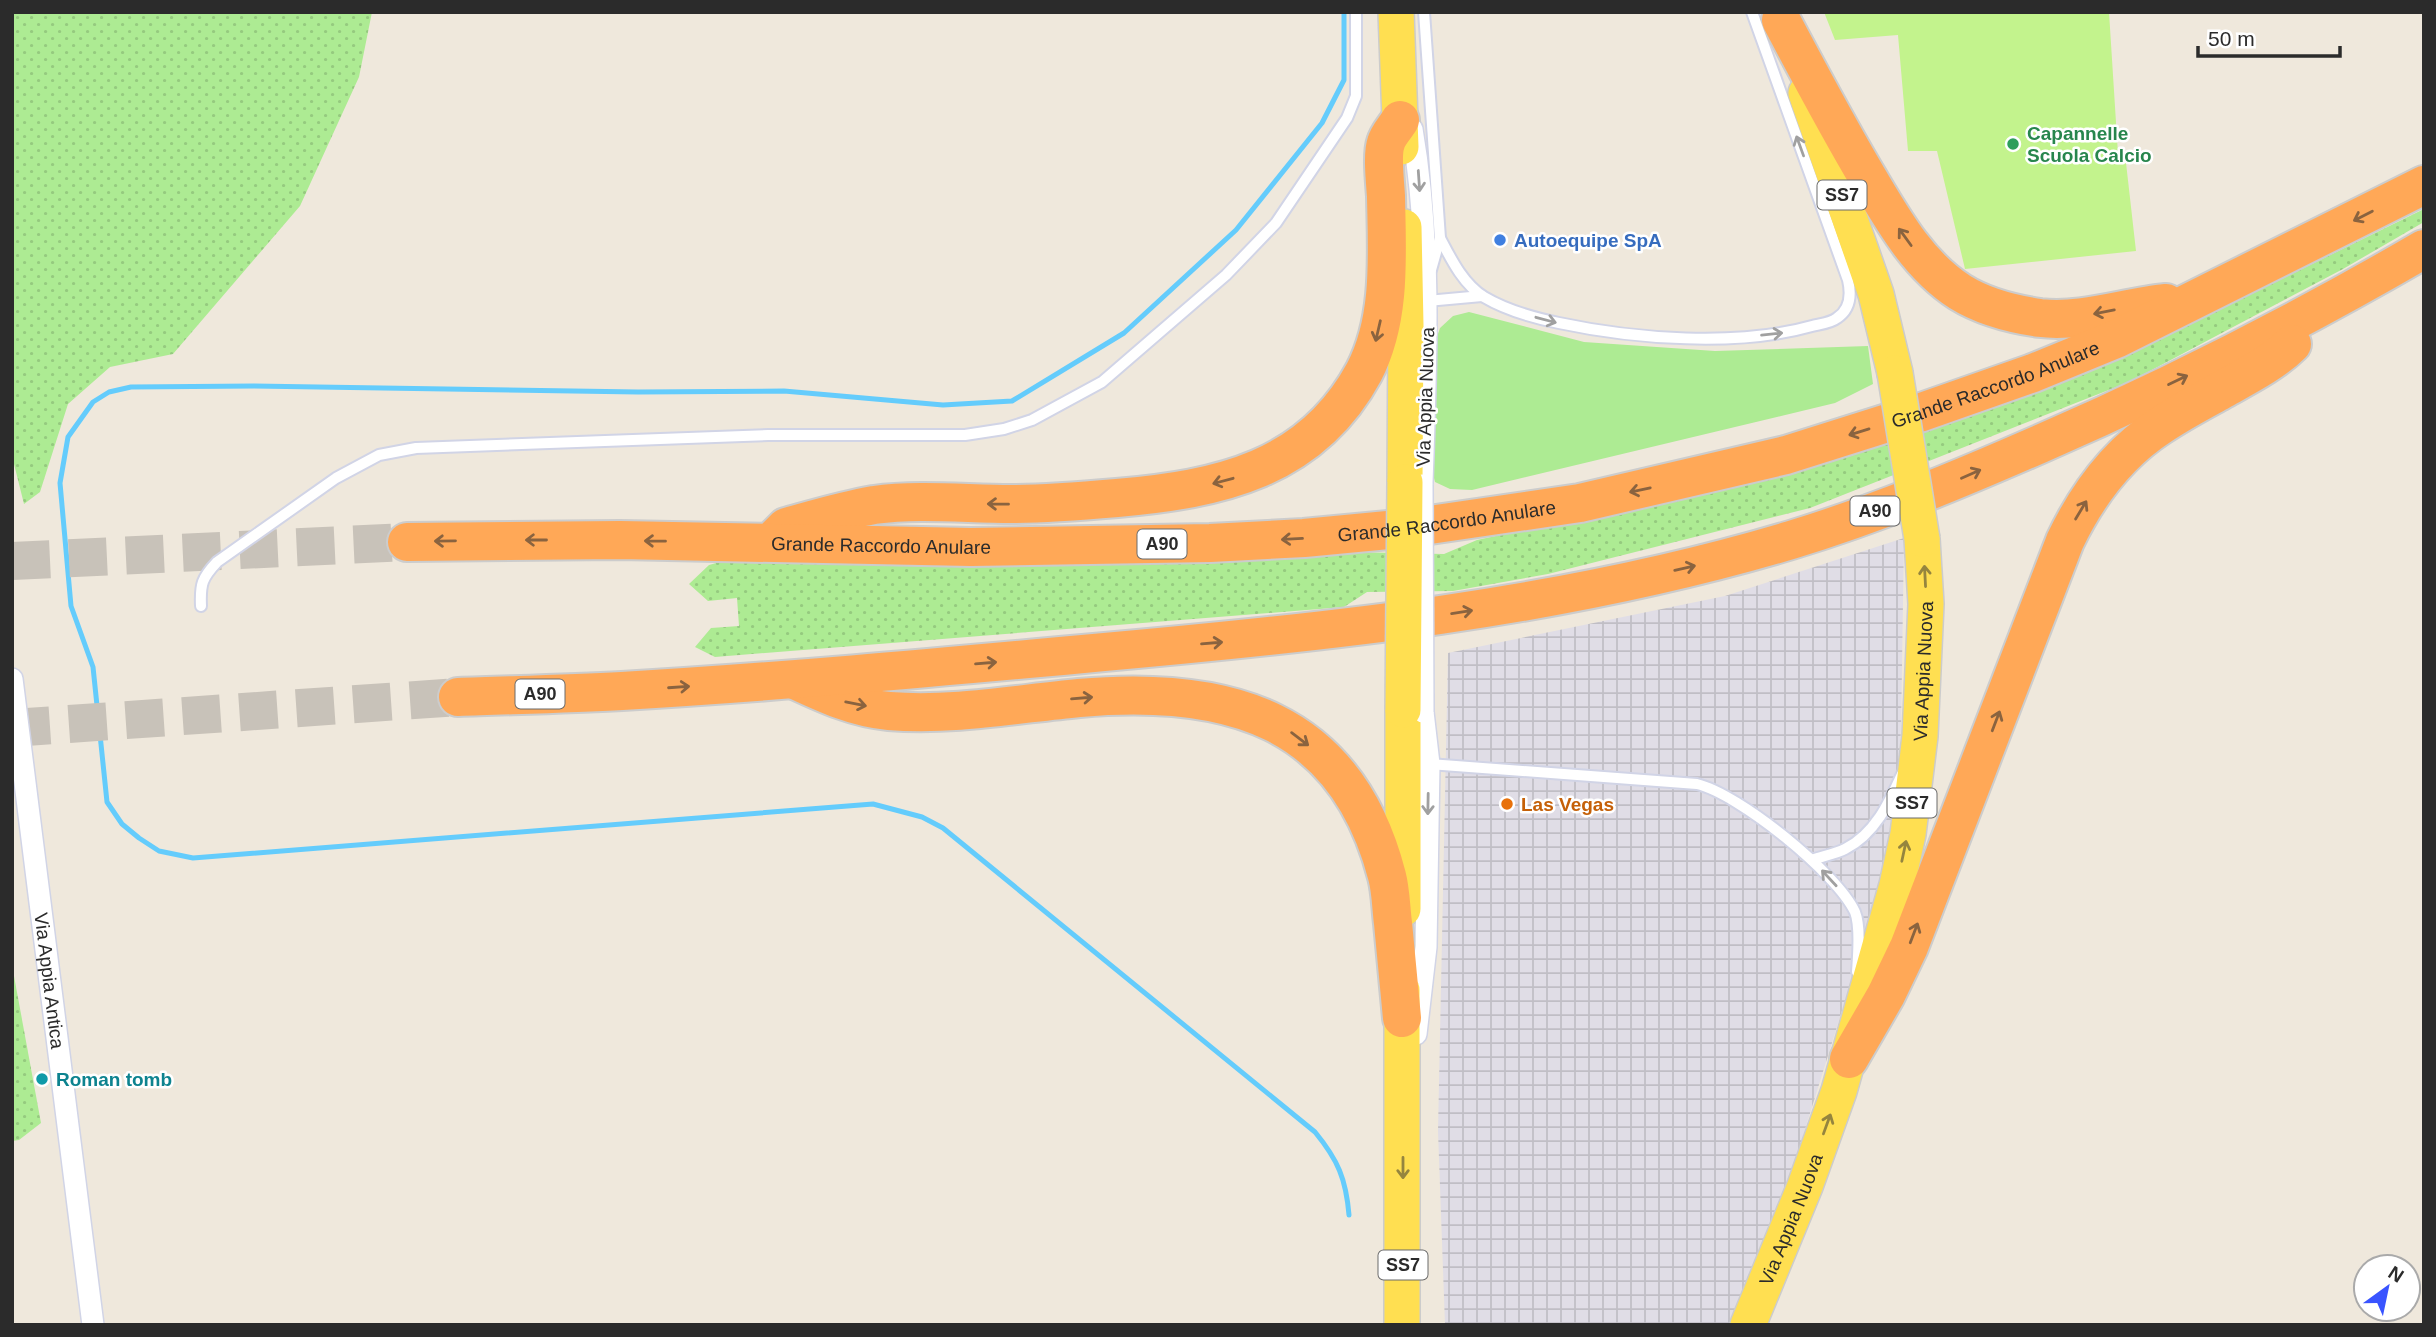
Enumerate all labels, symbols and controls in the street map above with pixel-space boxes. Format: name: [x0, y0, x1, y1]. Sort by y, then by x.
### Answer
scale bar: [2198, 14, 2340, 58]
text: 50 m: [2208, 27, 2255, 50]
place label: Capannelle Scuola Calcio: [2027, 123, 2152, 166]
one-way arrow: [1793, 136, 1805, 158]
marker: Capannelle Scuola Calcio: [2005, 136, 2021, 152]
one-way arrow: [1413, 169, 1426, 192]
road number: SS7: [1818, 180, 1867, 210]
one-way arrow: [2353, 210, 2374, 224]
one-way arrow: [1898, 228, 1913, 247]
place label: Autoequipe SpA: [1514, 230, 1662, 251]
marker: Autoequipe SpA: [1492, 232, 1508, 248]
one-way arrow: [2093, 306, 2116, 319]
one-way arrow: [1534, 314, 1557, 327]
one-way arrow: [1371, 319, 1385, 342]
street label: Via Appia Nuova: [1413, 326, 1438, 467]
one-way arrow: [1760, 327, 1783, 340]
street label: Grande Raccordo Anulare: [1889, 337, 2102, 432]
one-way arrow: [2167, 373, 2188, 386]
one-way arrow: [1849, 427, 1871, 440]
one-way arrow: [1959, 467, 1981, 480]
one-way arrow: [1213, 476, 1235, 489]
one-way arrow: [1629, 484, 1652, 497]
road number: A90: [1850, 496, 1899, 526]
one-way arrow: [986, 497, 1009, 511]
street label: Grande Raccordo Anulare: [1337, 497, 1557, 546]
one-way arrow: [2074, 501, 2088, 521]
road number: A90: [1138, 530, 1186, 558]
one-way arrow: [525, 533, 548, 547]
street label: Grande Raccordo Anulare: [771, 533, 991, 558]
one-way arrow: [1281, 533, 1304, 546]
one-way arrow: [433, 534, 456, 548]
one-way arrow: [643, 534, 666, 548]
one-way arrow: [1673, 561, 1696, 574]
one-way arrow: [1918, 564, 1931, 587]
street label: Via Appia Nuova: [1910, 600, 1937, 742]
one-way arrow: [1450, 605, 1473, 618]
one-way arrow: [1200, 636, 1223, 649]
one-way arrow: [974, 656, 996, 669]
road number: A90: [516, 680, 564, 708]
one-way arrow: [667, 680, 690, 693]
one-way arrow: [1070, 691, 1093, 704]
one-way arrow: [844, 698, 867, 712]
one-way arrow: [1990, 710, 2003, 732]
one-way arrow: [1290, 732, 1309, 746]
road number: SS7: [1888, 788, 1937, 818]
one-way arrow: [1421, 792, 1435, 815]
place label: Las Vegas: [1521, 794, 1614, 815]
marker: Las Vegas: [1499, 796, 1515, 812]
one-way arrow: [1898, 840, 1912, 863]
one-way arrow: [1820, 870, 1837, 887]
street label: Via Appia Antica: [30, 911, 68, 1050]
one-way arrow: [1909, 923, 1921, 945]
place label: Roman tomb: [56, 1069, 172, 1090]
marker: Roman tomb: [34, 1071, 50, 1087]
one-way arrow: [1822, 1114, 1834, 1136]
street label: Via Appia Nuova: [1755, 1150, 1827, 1289]
one-way arrow: [1396, 1156, 1410, 1179]
road number: SS7: [1378, 1250, 1428, 1280]
north arrow: [2352, 1253, 2422, 1323]
text: N: [2385, 1262, 2407, 1287]

